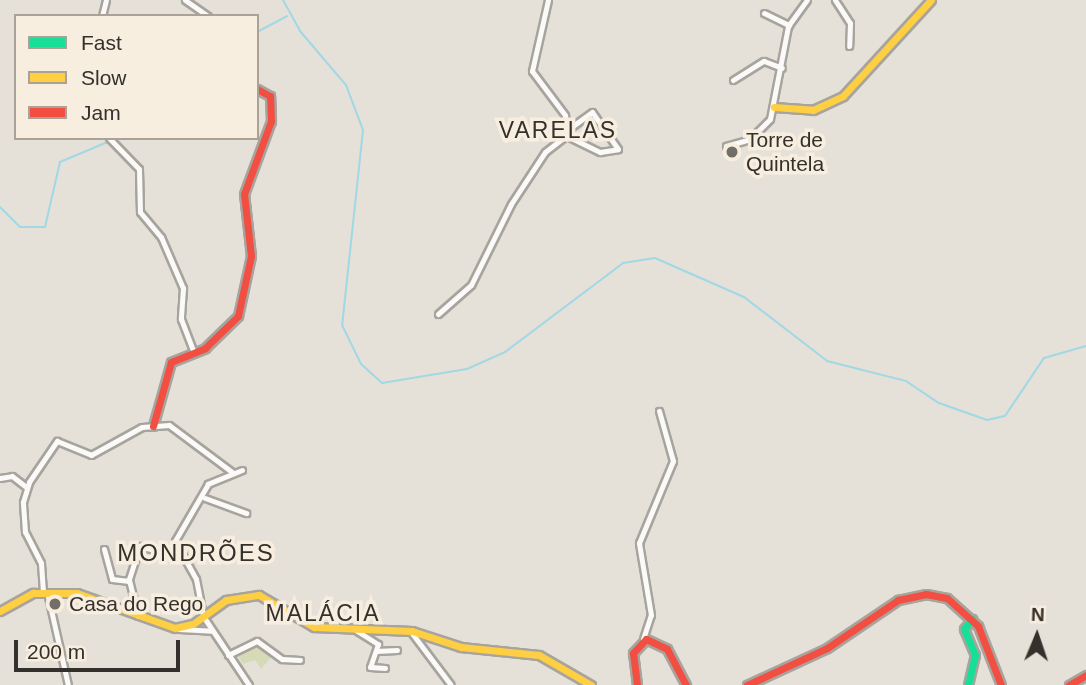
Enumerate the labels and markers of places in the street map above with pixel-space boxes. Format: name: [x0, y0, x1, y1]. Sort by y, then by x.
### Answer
place label: Torre de Quintela: [746, 127, 824, 177]
marker: Torre de Quintela: [724, 144, 740, 160]
place label: Casa do Rego: [69, 591, 203, 617]
marker: Casa do Rego: [47, 596, 63, 612]

